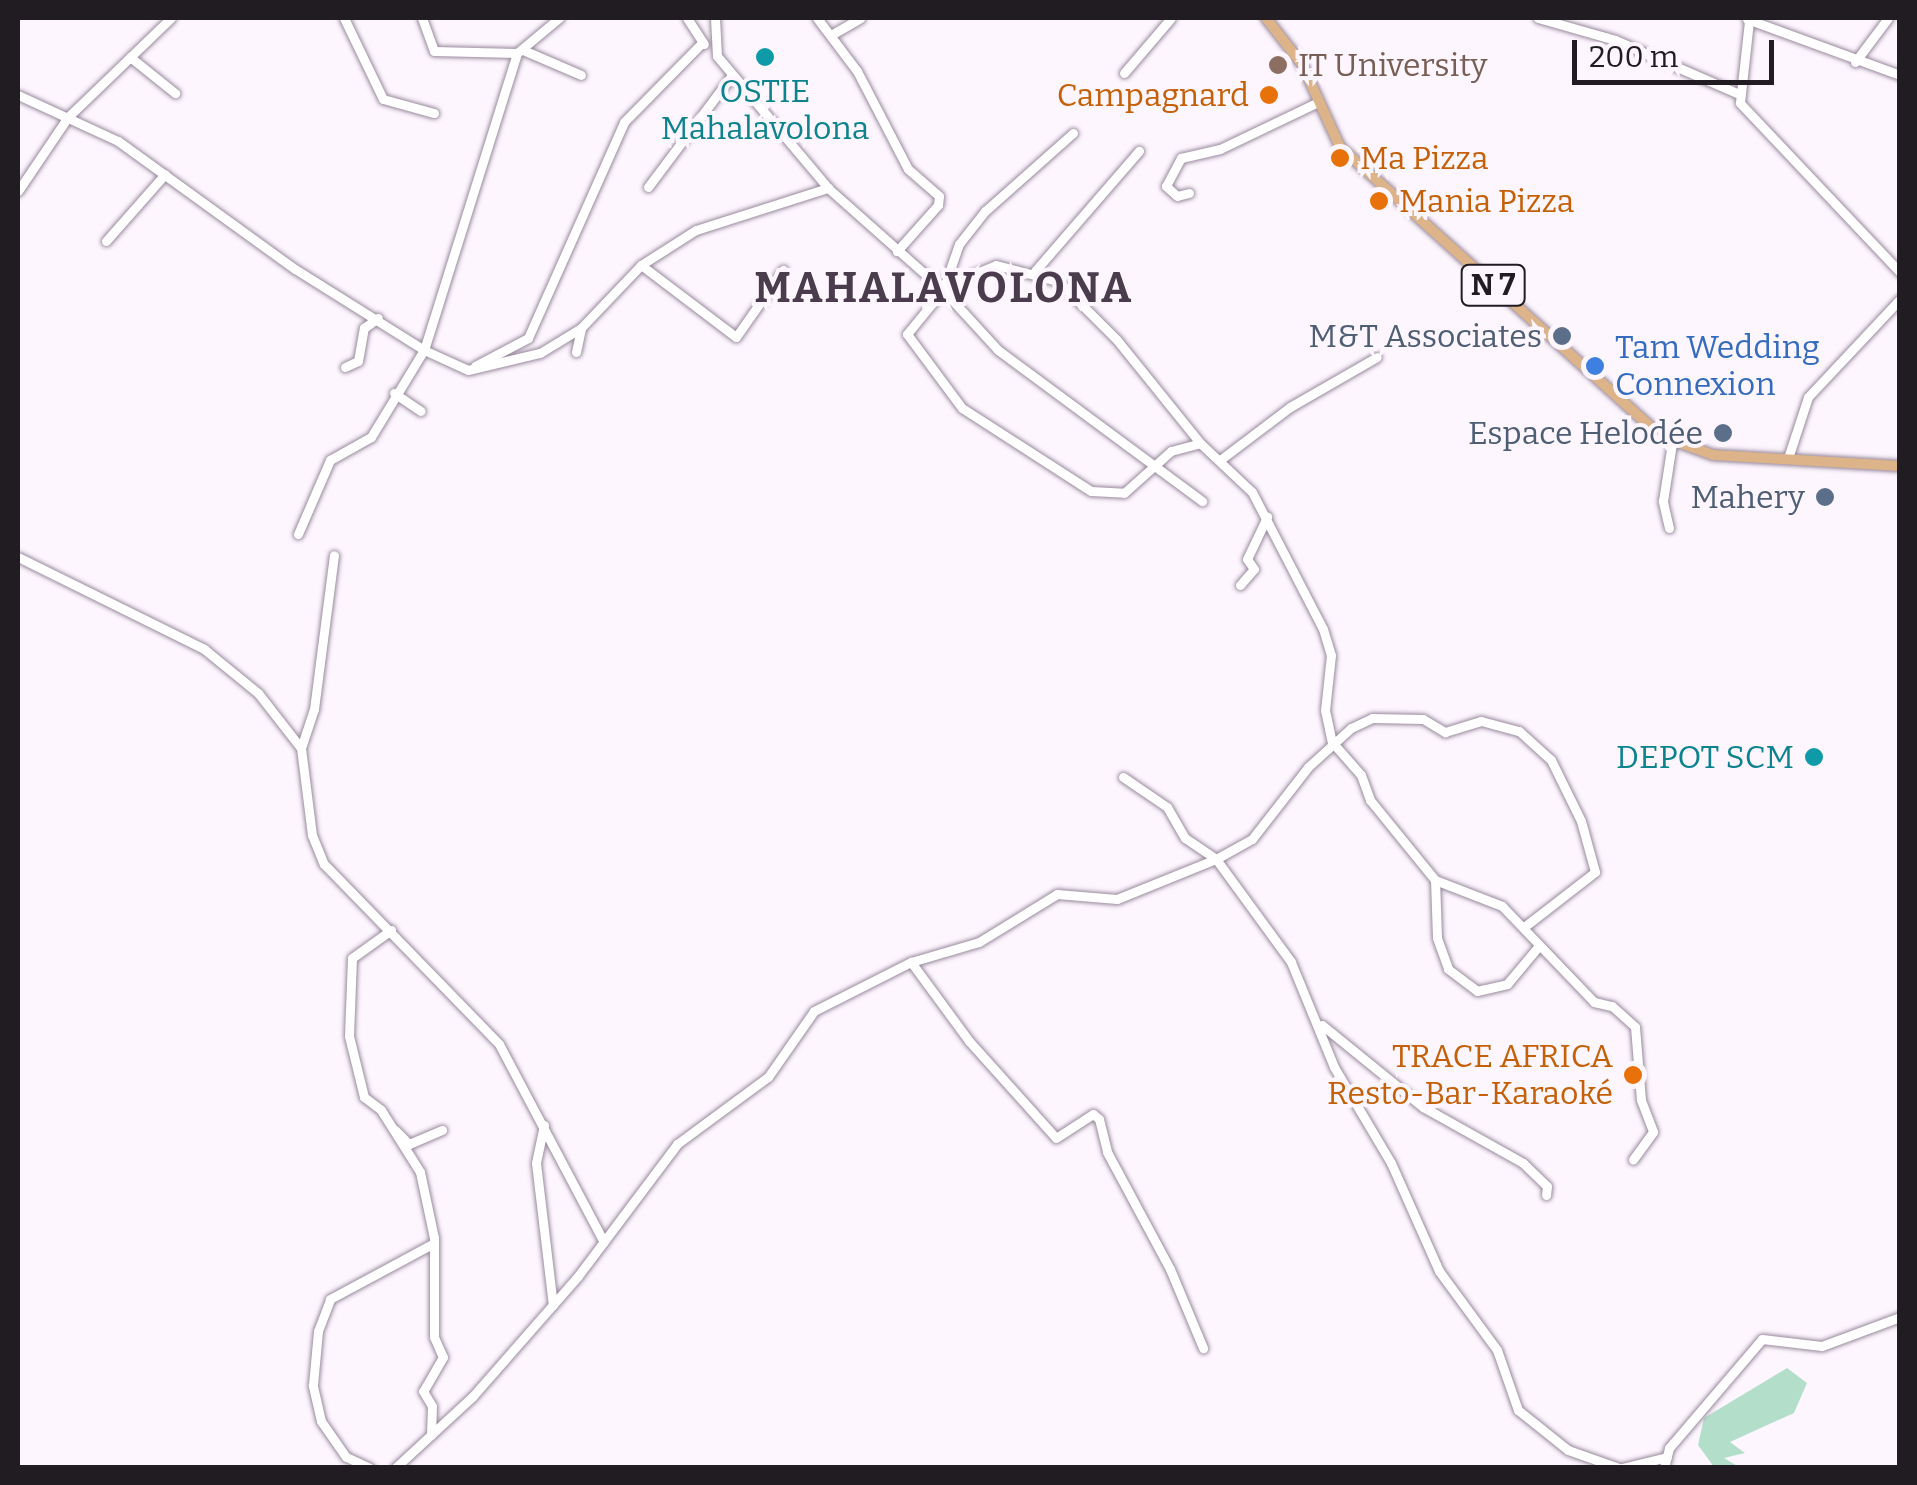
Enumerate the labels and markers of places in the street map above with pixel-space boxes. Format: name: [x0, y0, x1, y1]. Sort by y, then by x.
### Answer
marker: OSTIE Mahalavolona: [754, 46, 776, 68]
place label: IT University: [1298, 46, 1487, 84]
marker: IT University: [1267, 54, 1289, 76]
place label: OSTIE Mahalavolona: [661, 73, 869, 148]
place label: Campagnard: [1057, 76, 1249, 114]
marker: Campagnard: [1258, 84, 1280, 106]
place label: Ma Pizza: [1360, 139, 1488, 177]
marker: Ma Pizza: [1329, 147, 1351, 169]
place label: Mania Pizza: [1399, 182, 1574, 220]
marker: Mania Pizza: [1368, 190, 1390, 212]
place label: M&T Associates: [1309, 317, 1542, 355]
marker: M&T Associates: [1551, 325, 1573, 347]
place label: Tam Wedding Connexion: [1615, 329, 1820, 404]
marker: Tam Wedding Connexion: [1584, 355, 1606, 377]
place label: Espace Helodée: [1468, 414, 1703, 452]
marker: Espace Helodée: [1712, 422, 1734, 444]
place label: Mahery: [1691, 478, 1805, 516]
marker: Mahery: [1814, 486, 1836, 508]
place label: DEPOT SCM: [1616, 738, 1794, 776]
marker: DEPOT SCM: [1803, 746, 1825, 768]
place label: TRACE AFRICA Resto-Bar-Karaoké: [1327, 1038, 1613, 1113]
marker: TRACE AFRICA Resto-Bar-Karaoké: [1622, 1064, 1644, 1086]

